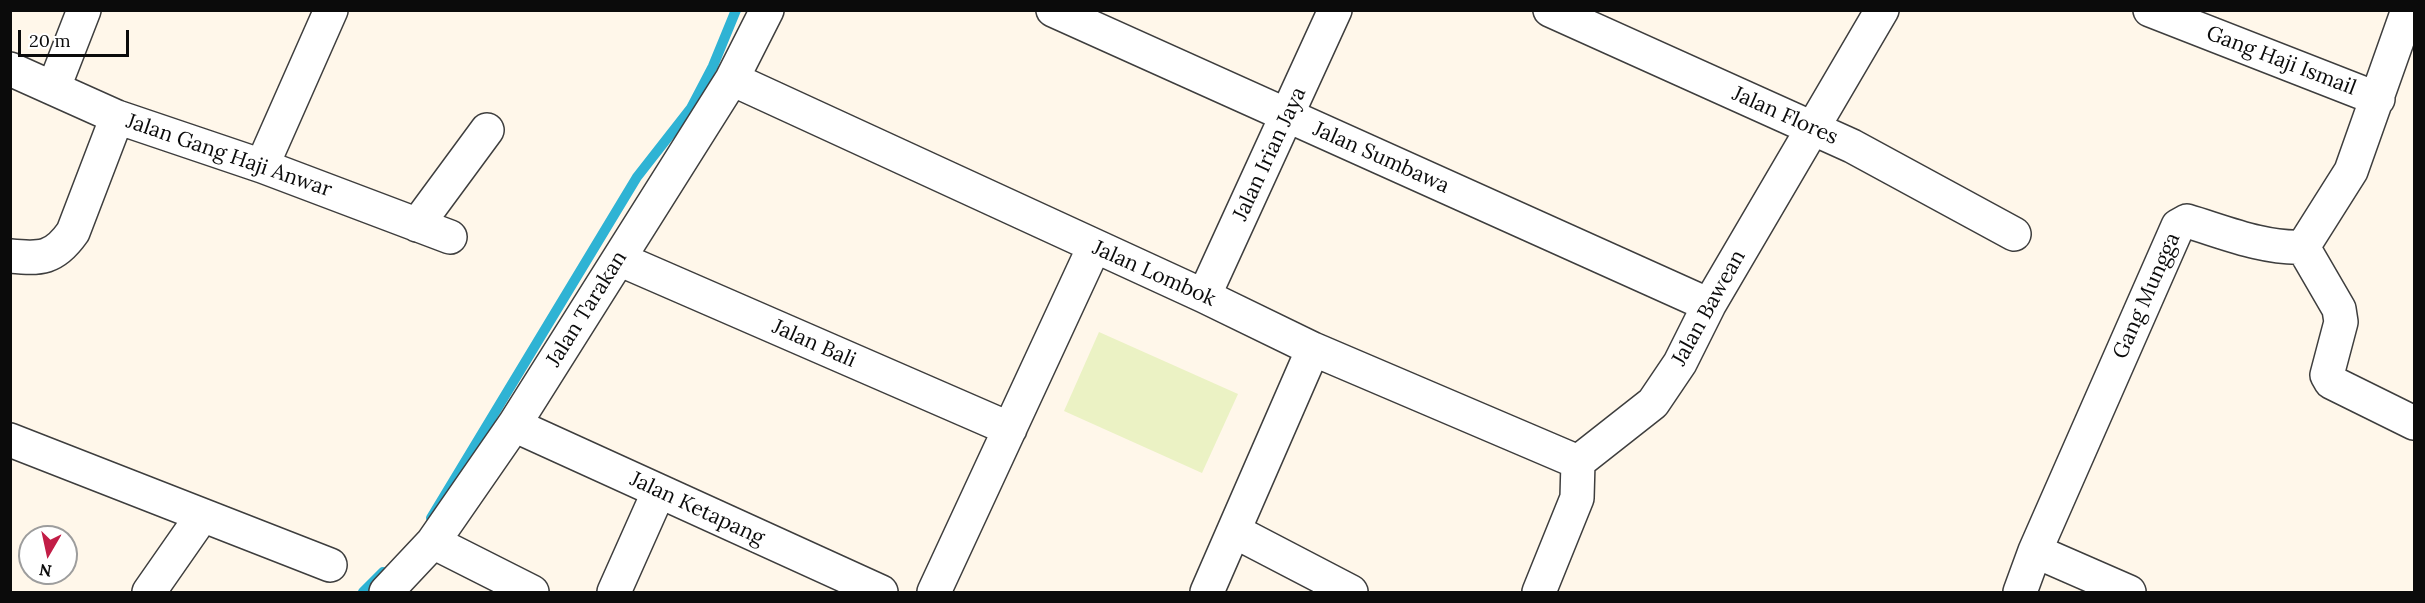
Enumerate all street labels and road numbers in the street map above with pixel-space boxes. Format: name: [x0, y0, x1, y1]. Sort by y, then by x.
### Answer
street label: Gang Haji Ismail: [2203, 21, 2359, 101]
street label: Jalan Flores: [1728, 82, 1842, 150]
street label: Jalan Irian Jaya: [1228, 83, 1312, 225]
street label: Jalan Gang Haji Anwar: [123, 109, 335, 203]
street label: Jalan Sumbawa: [1309, 117, 1453, 199]
street label: Gang Mungga: [2108, 229, 2186, 363]
street label: Jalan Lombok: [1089, 236, 1219, 312]
street label: Jalan Bawean: [1667, 246, 1751, 370]
street label: Jalan Tarakan: [541, 247, 633, 371]
street label: Jalan Bali: [768, 314, 860, 374]
street label: Jalan Ketapang: [626, 467, 768, 551]

